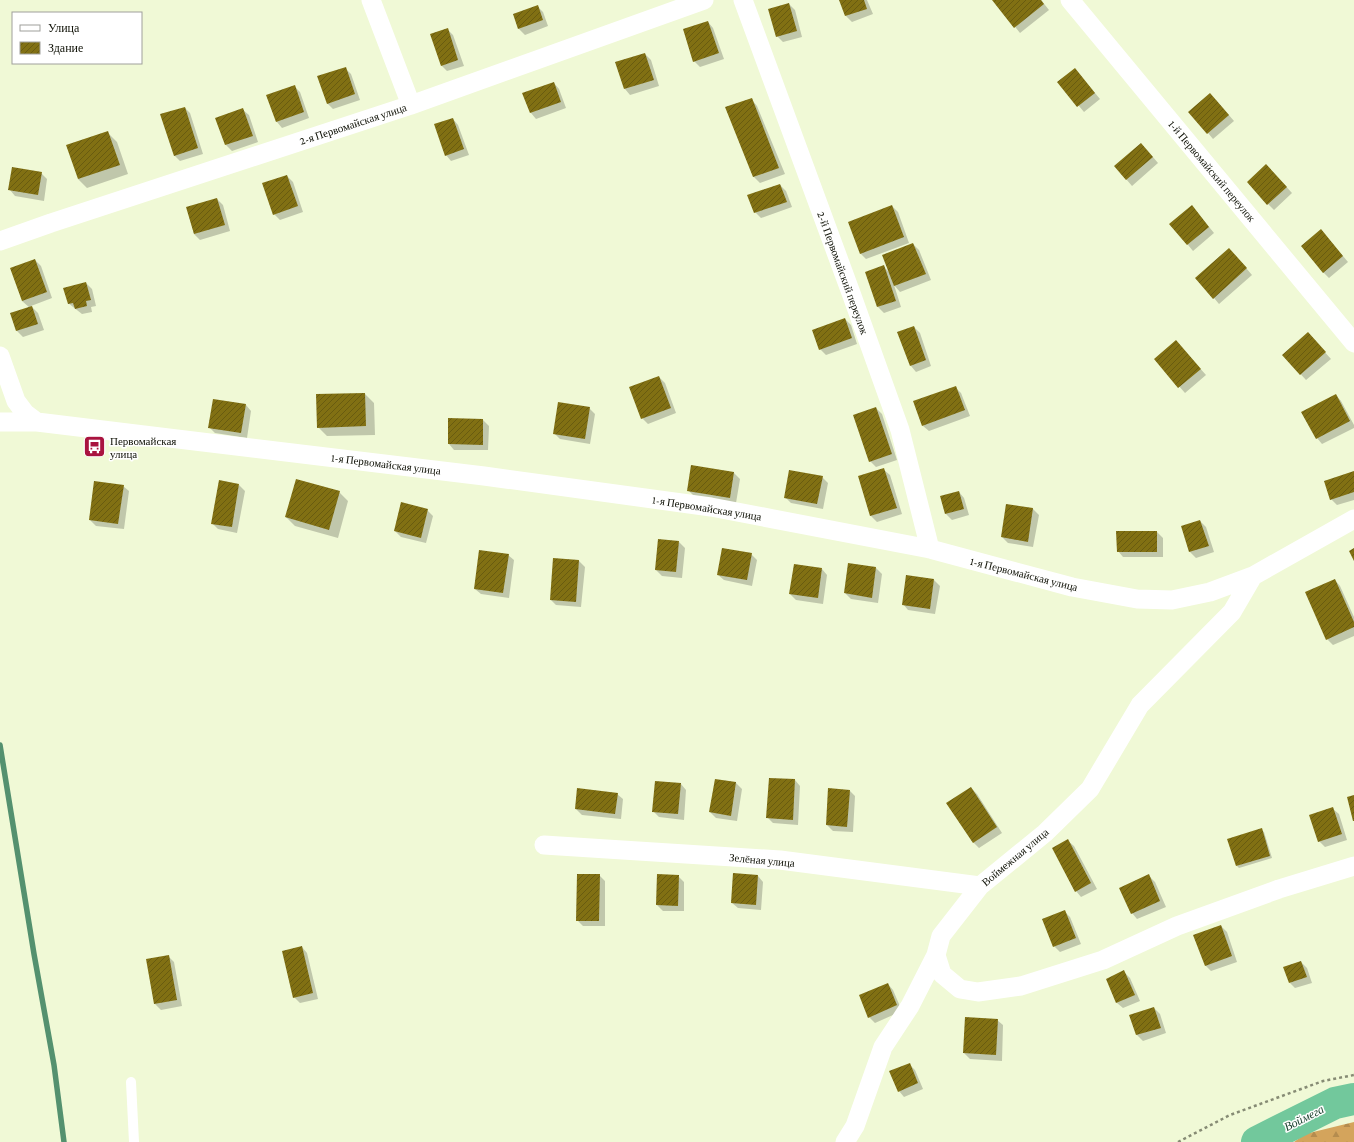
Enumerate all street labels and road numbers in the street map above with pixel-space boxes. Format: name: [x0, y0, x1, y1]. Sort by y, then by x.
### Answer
street label: 2-я Первомайская улица: [298, 101, 408, 147]
street label: 1-й Первомайский переулок: [1166, 118, 1258, 224]
street label: 2-й Первомайский переулок: [815, 210, 871, 337]
street label: 1-я Первомайская улица: [330, 451, 442, 477]
street label: 1-я Первомайская улица: [652, 493, 763, 523]
street label: 1-я Первомайская улица: [969, 555, 1079, 593]
street label: Воймежная улица: [979, 826, 1051, 888]
street label: Зелёная улица: [729, 851, 795, 869]

